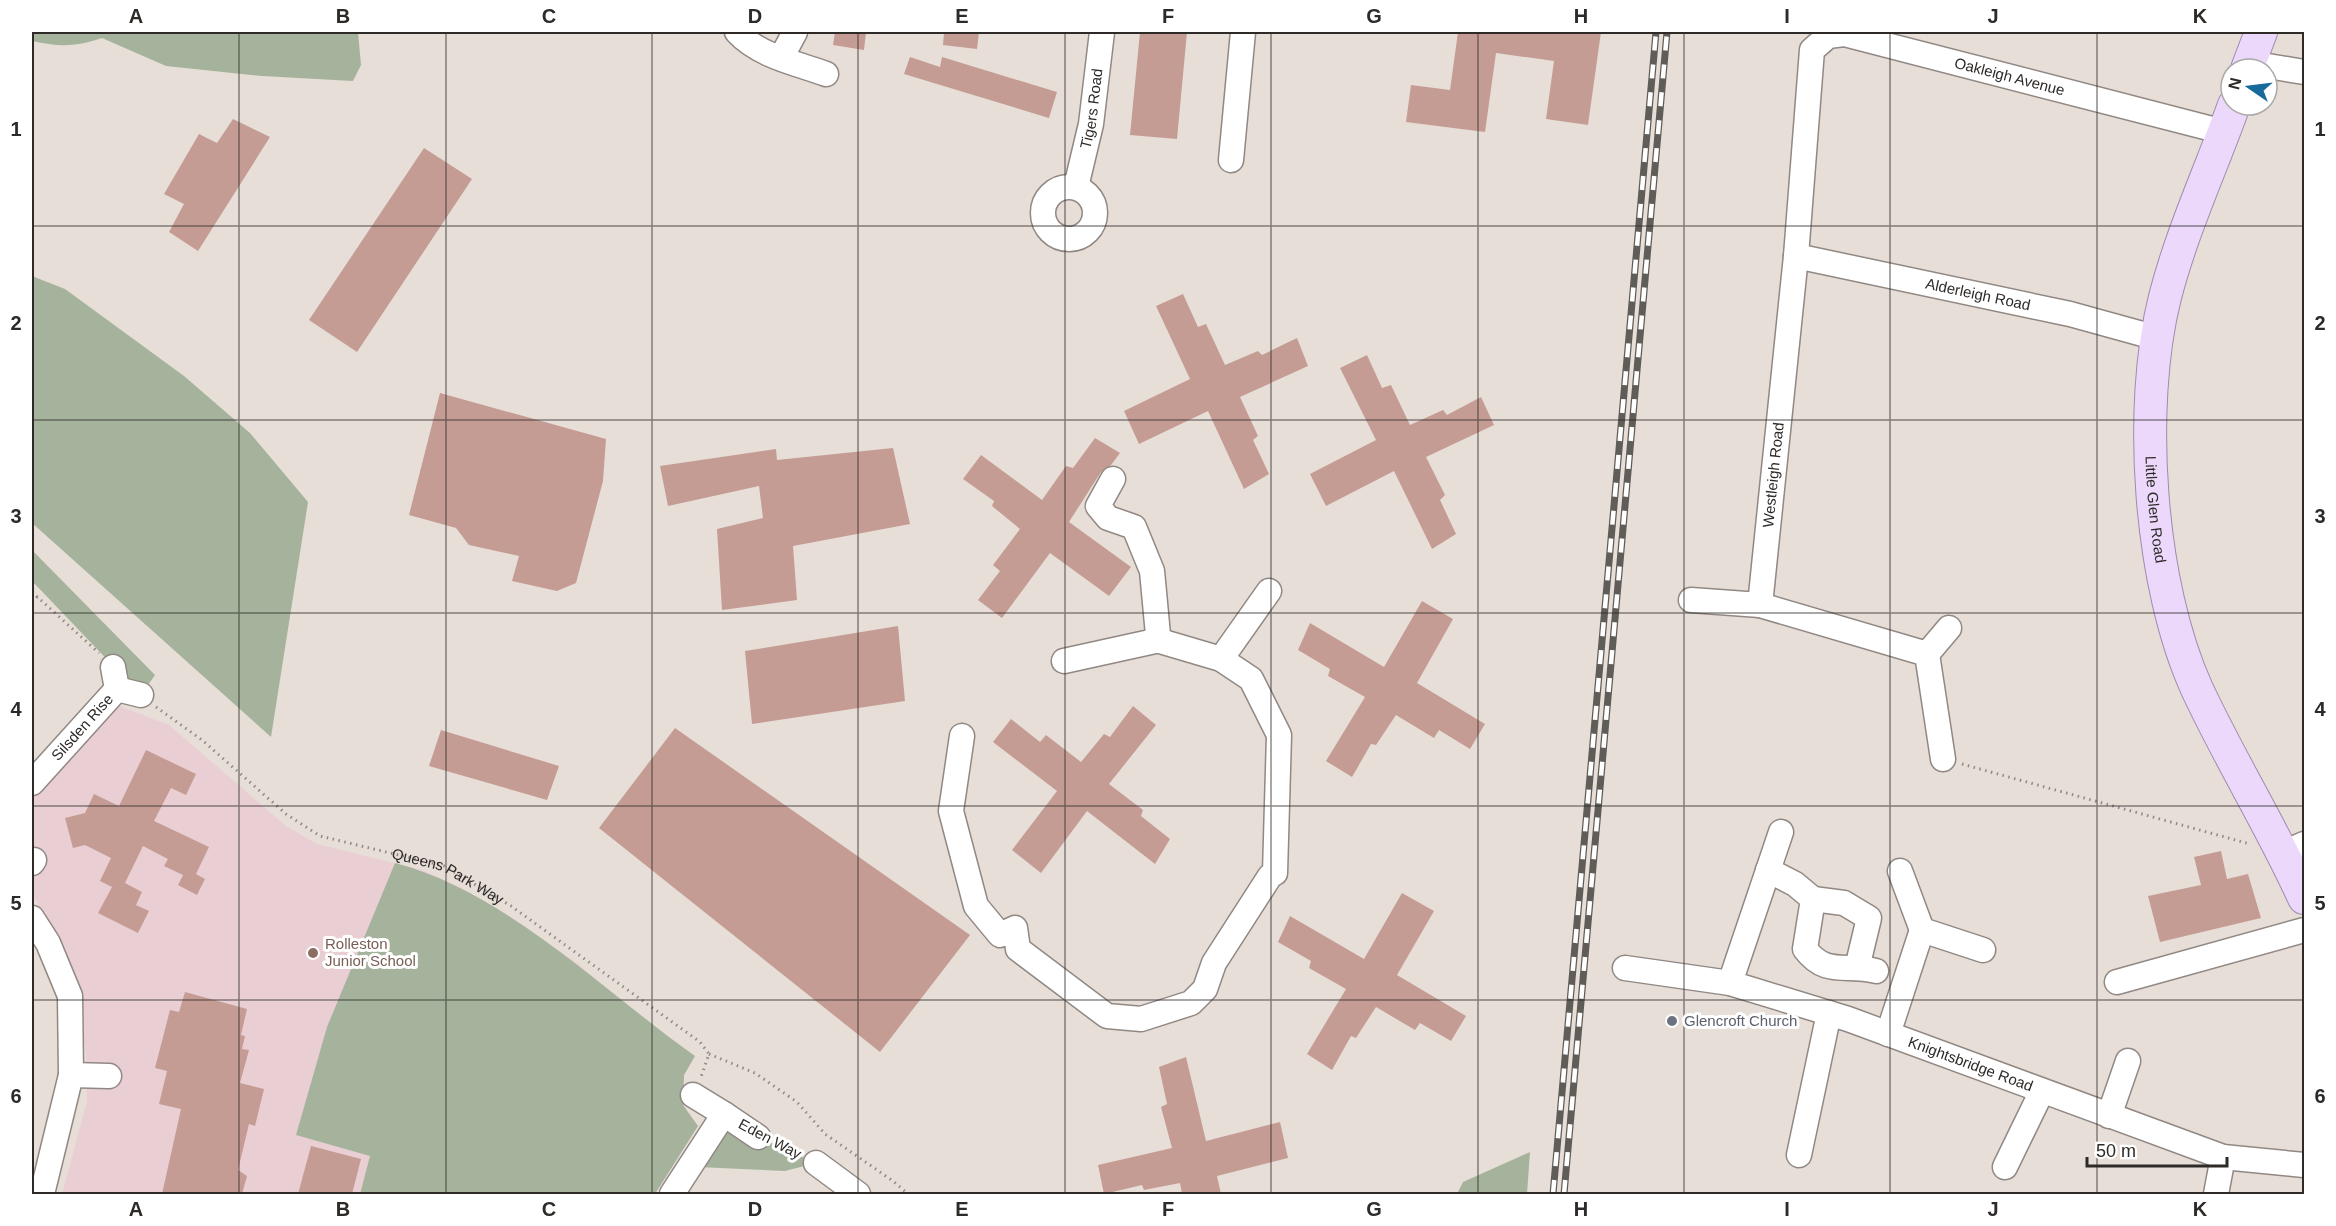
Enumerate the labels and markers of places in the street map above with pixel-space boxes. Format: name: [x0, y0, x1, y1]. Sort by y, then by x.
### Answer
place label: Rolleston Junior School: [325, 935, 416, 969]
marker: Rolleston Junior School: [306, 946, 320, 960]
place label: Glencroft Church: [1684, 1012, 1797, 1029]
marker: Glencroft Church: [1665, 1014, 1679, 1028]

